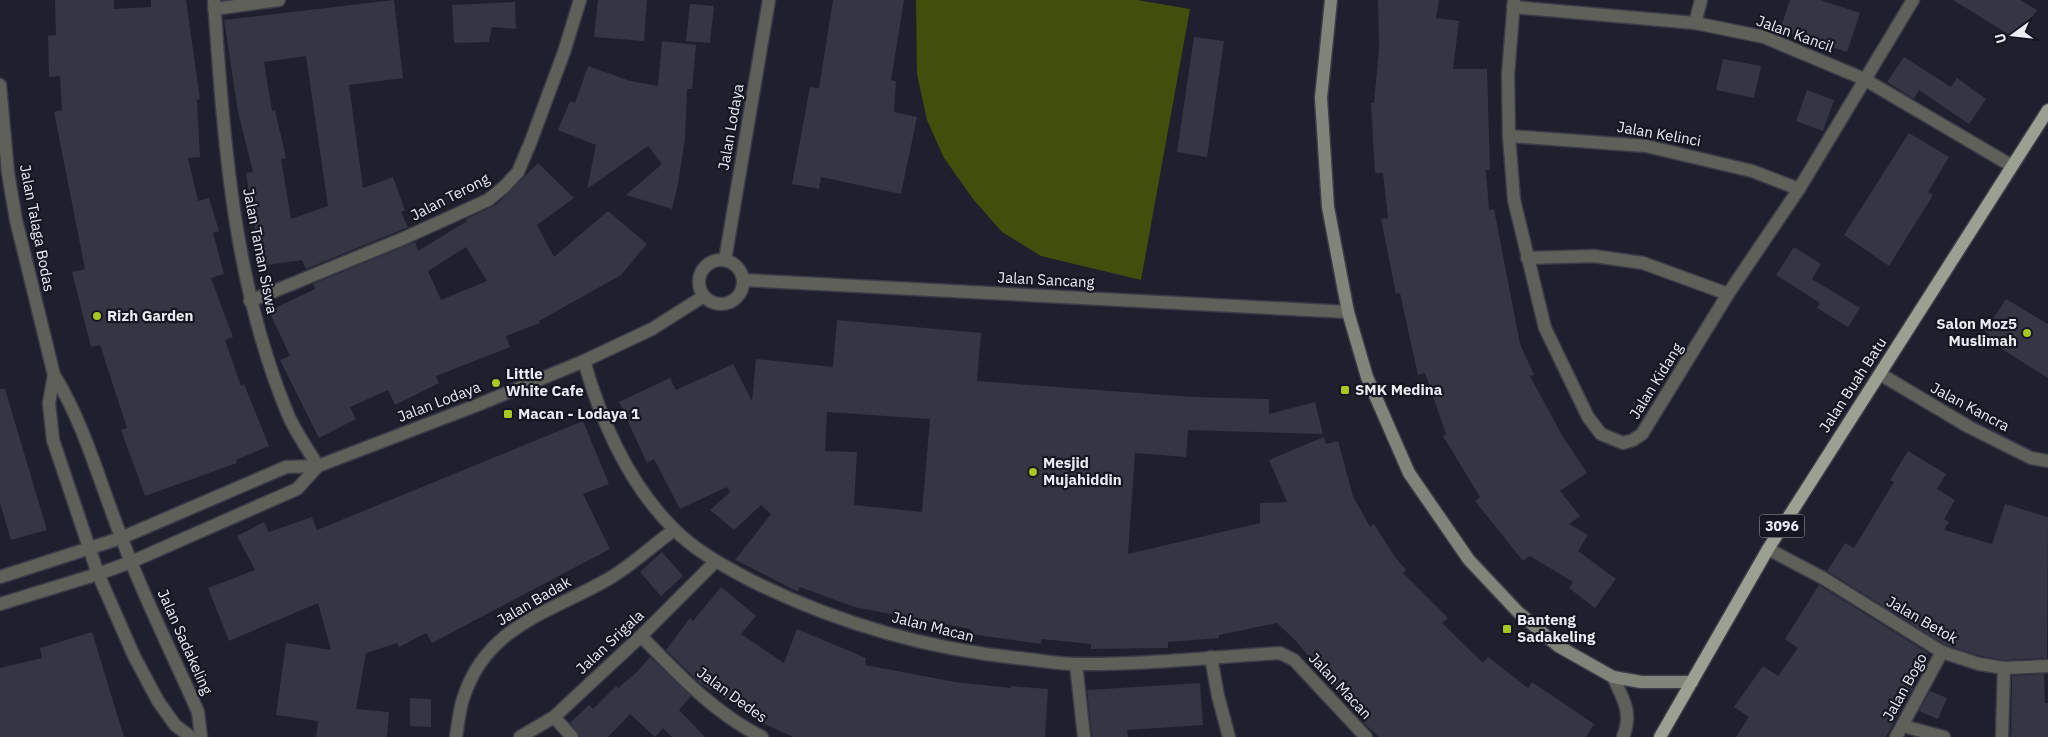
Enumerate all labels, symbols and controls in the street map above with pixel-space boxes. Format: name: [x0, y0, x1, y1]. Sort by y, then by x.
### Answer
north arrow: [1988, 10, 2038, 60]
street label: Jalan Kancil: [1754, 11, 1836, 56]
text: U: [1990, 31, 2010, 45]
street label: Jalan Lodaya: [714, 82, 747, 172]
street label: Jalan Kelinci: [1616, 117, 1703, 150]
street label: Jalan Talaga Bodas: [16, 163, 59, 293]
street label: Jalan Terong: [407, 169, 492, 225]
street label: Jalan Taman Siswa: [239, 186, 282, 315]
street label: Jalan Sancang: [997, 267, 1095, 292]
place label: Rizh Garden: [107, 306, 193, 325]
marker: Rizh Garden: [91, 310, 103, 322]
place label: Salon Moz5 Muslimah: [1936, 314, 2017, 350]
marker: Salon Moz5 Muslimah: [2021, 327, 2033, 339]
street label: Jalan Buah Batu: [1815, 334, 1890, 436]
street label: Jalan Kidang: [1625, 339, 1687, 422]
place label: Little White Cafe: [506, 364, 584, 400]
street label: Jalan Lodaya: [395, 377, 483, 426]
marker: Little White Cafe: [490, 377, 502, 389]
street label: Jalan Kancra: [1928, 378, 2013, 435]
place label: SMK Medina: [1355, 380, 1443, 399]
marker: SMK Medina: [1339, 384, 1351, 396]
place label: Macan - Lodaya 1: [518, 404, 640, 423]
marker: Macan - Lodaya 1: [502, 408, 514, 420]
place label: Mesjid Mujahiddin: [1043, 453, 1122, 489]
marker: Mesjid Mujahiddin: [1027, 466, 1039, 478]
road number: 3096: [1760, 514, 1804, 538]
street label: Jalan Badak: [493, 572, 574, 629]
street label: Jalan Sadakeling: [154, 586, 217, 698]
street label: Jalan Betok: [1883, 591, 1961, 648]
street label: Jalan Srigala: [572, 605, 648, 678]
street label: Jalan Macan: [890, 607, 976, 646]
place label: Banteng Sadakeling: [1517, 610, 1596, 646]
marker: Banteng Sadakeling: [1501, 623, 1513, 635]
street label: Jalan Macan: [1305, 648, 1376, 723]
street label: Jalan Bogo: [1878, 650, 1931, 724]
street label: Jalan Dedes: [693, 663, 771, 726]

